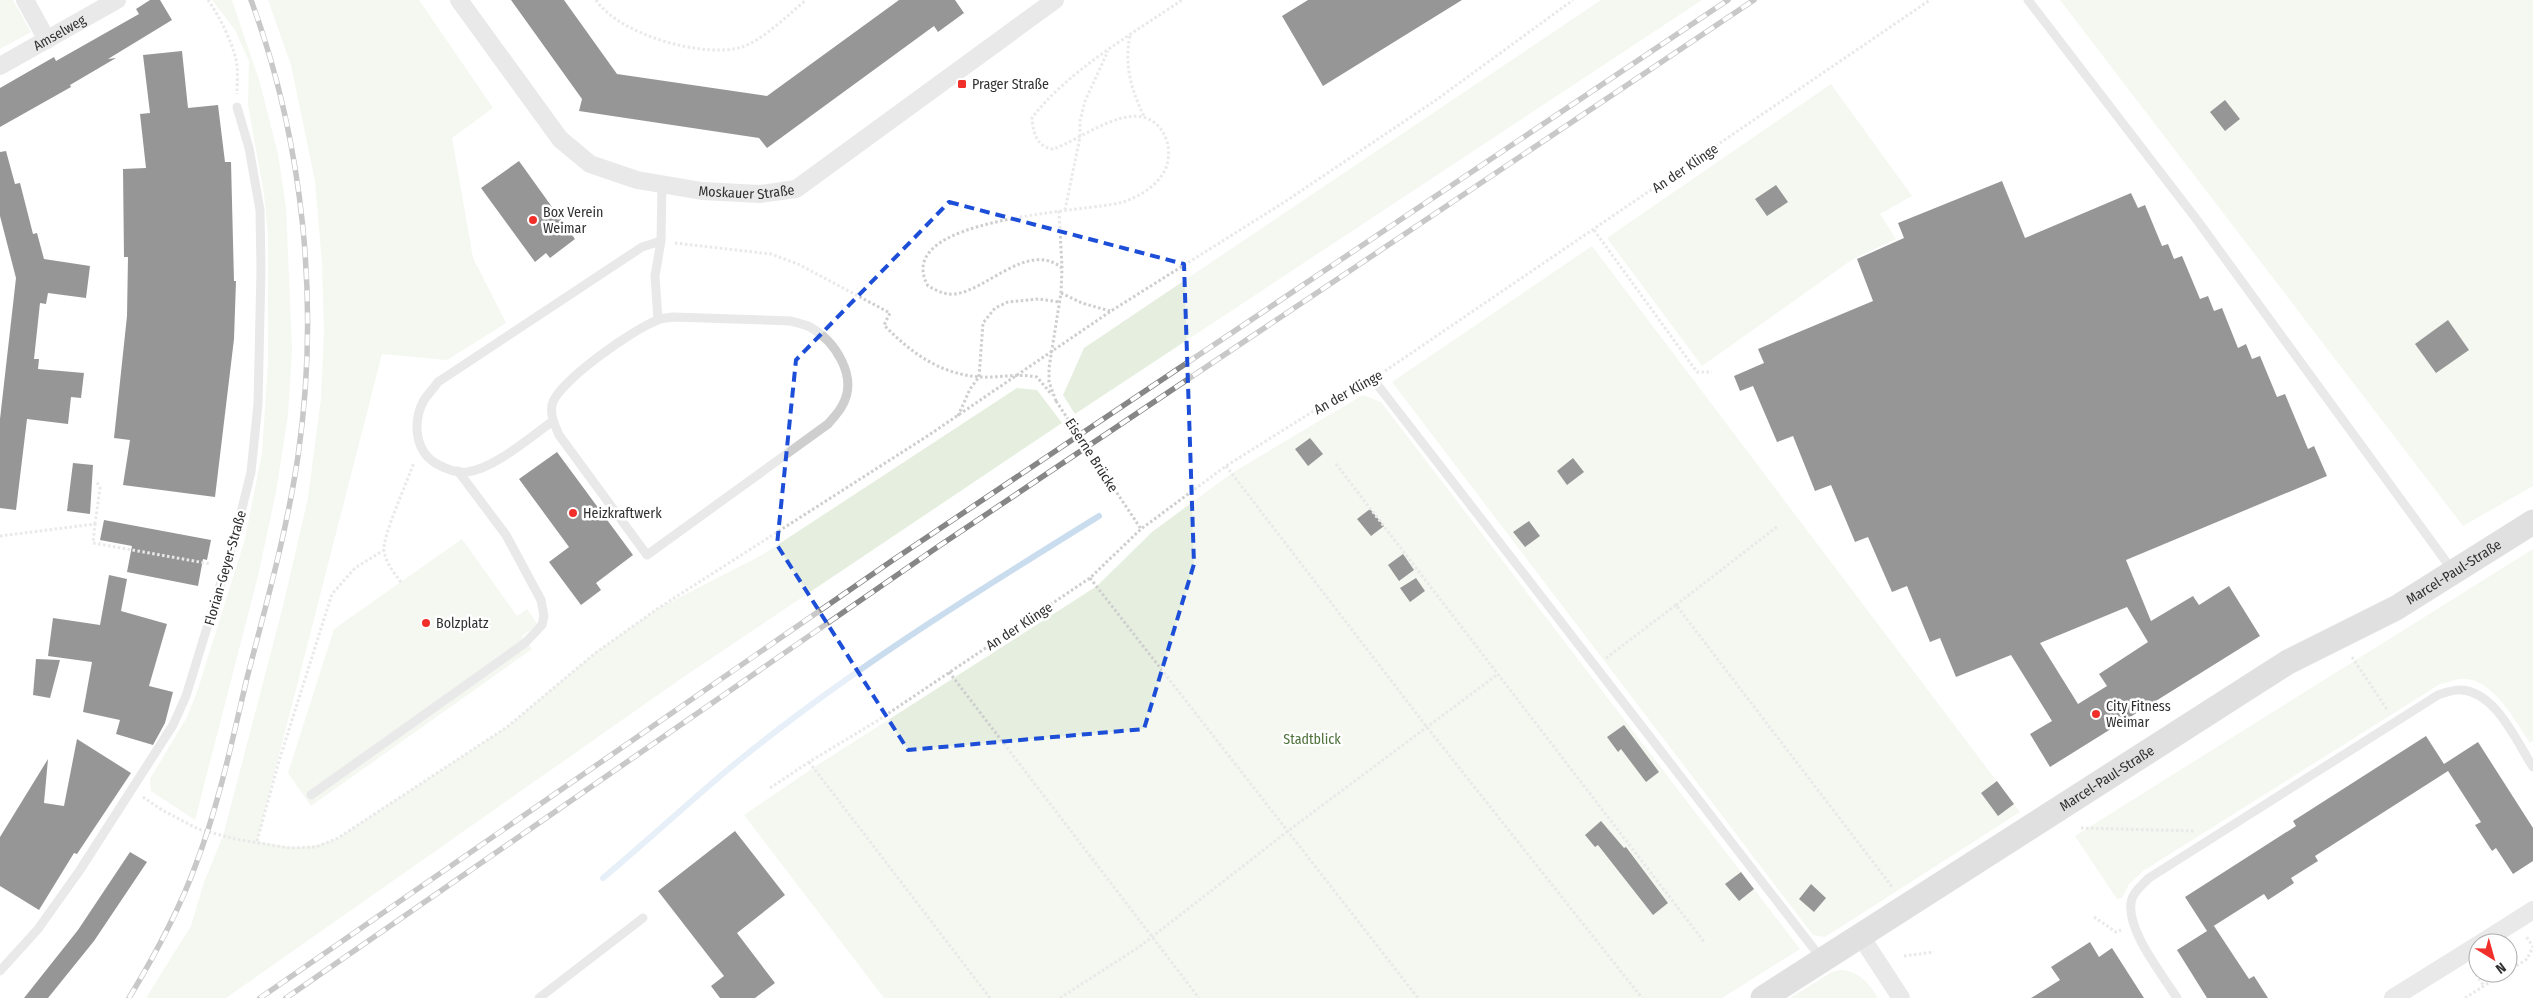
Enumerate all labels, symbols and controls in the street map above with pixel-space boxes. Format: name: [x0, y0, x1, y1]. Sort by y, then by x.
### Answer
street label: Amselweg: [30, 11, 89, 55]
place label: Prager Straße: [972, 76, 1049, 93]
marker: Prager Straße: [956, 78, 968, 90]
street label: An der Klinge: [1649, 140, 1722, 197]
street label: Moskauer Straße: [698, 181, 796, 203]
place label: Box Verein Weimar: [543, 204, 603, 237]
marker: Box Verein Weimar: [527, 214, 539, 226]
street label: An der Klinge: [1311, 367, 1386, 418]
street label: Eiserne Brücke: [1061, 415, 1122, 495]
place label: Heizkraftwerk: [583, 505, 662, 522]
marker: Heizkraftwerk: [567, 507, 579, 519]
street label: Florian-Geyer-Straße: [201, 508, 250, 628]
street label: Marcel-Paul-Straße: [2403, 536, 2505, 608]
street label: An der Klinge: [983, 599, 1056, 654]
place label: Bolzplatz: [436, 615, 489, 632]
marker: Bolzplatz: [420, 617, 432, 629]
place label: City Fitness Weimar: [2106, 698, 2171, 731]
marker: City Fitness Weimar: [2090, 708, 2102, 720]
park label: Stadtblick: [1283, 731, 1341, 748]
street label: Marcel-Paul-Straße: [2056, 742, 2157, 815]
north arrow: [2468, 933, 2518, 983]
text: N: [2492, 959, 2509, 977]

